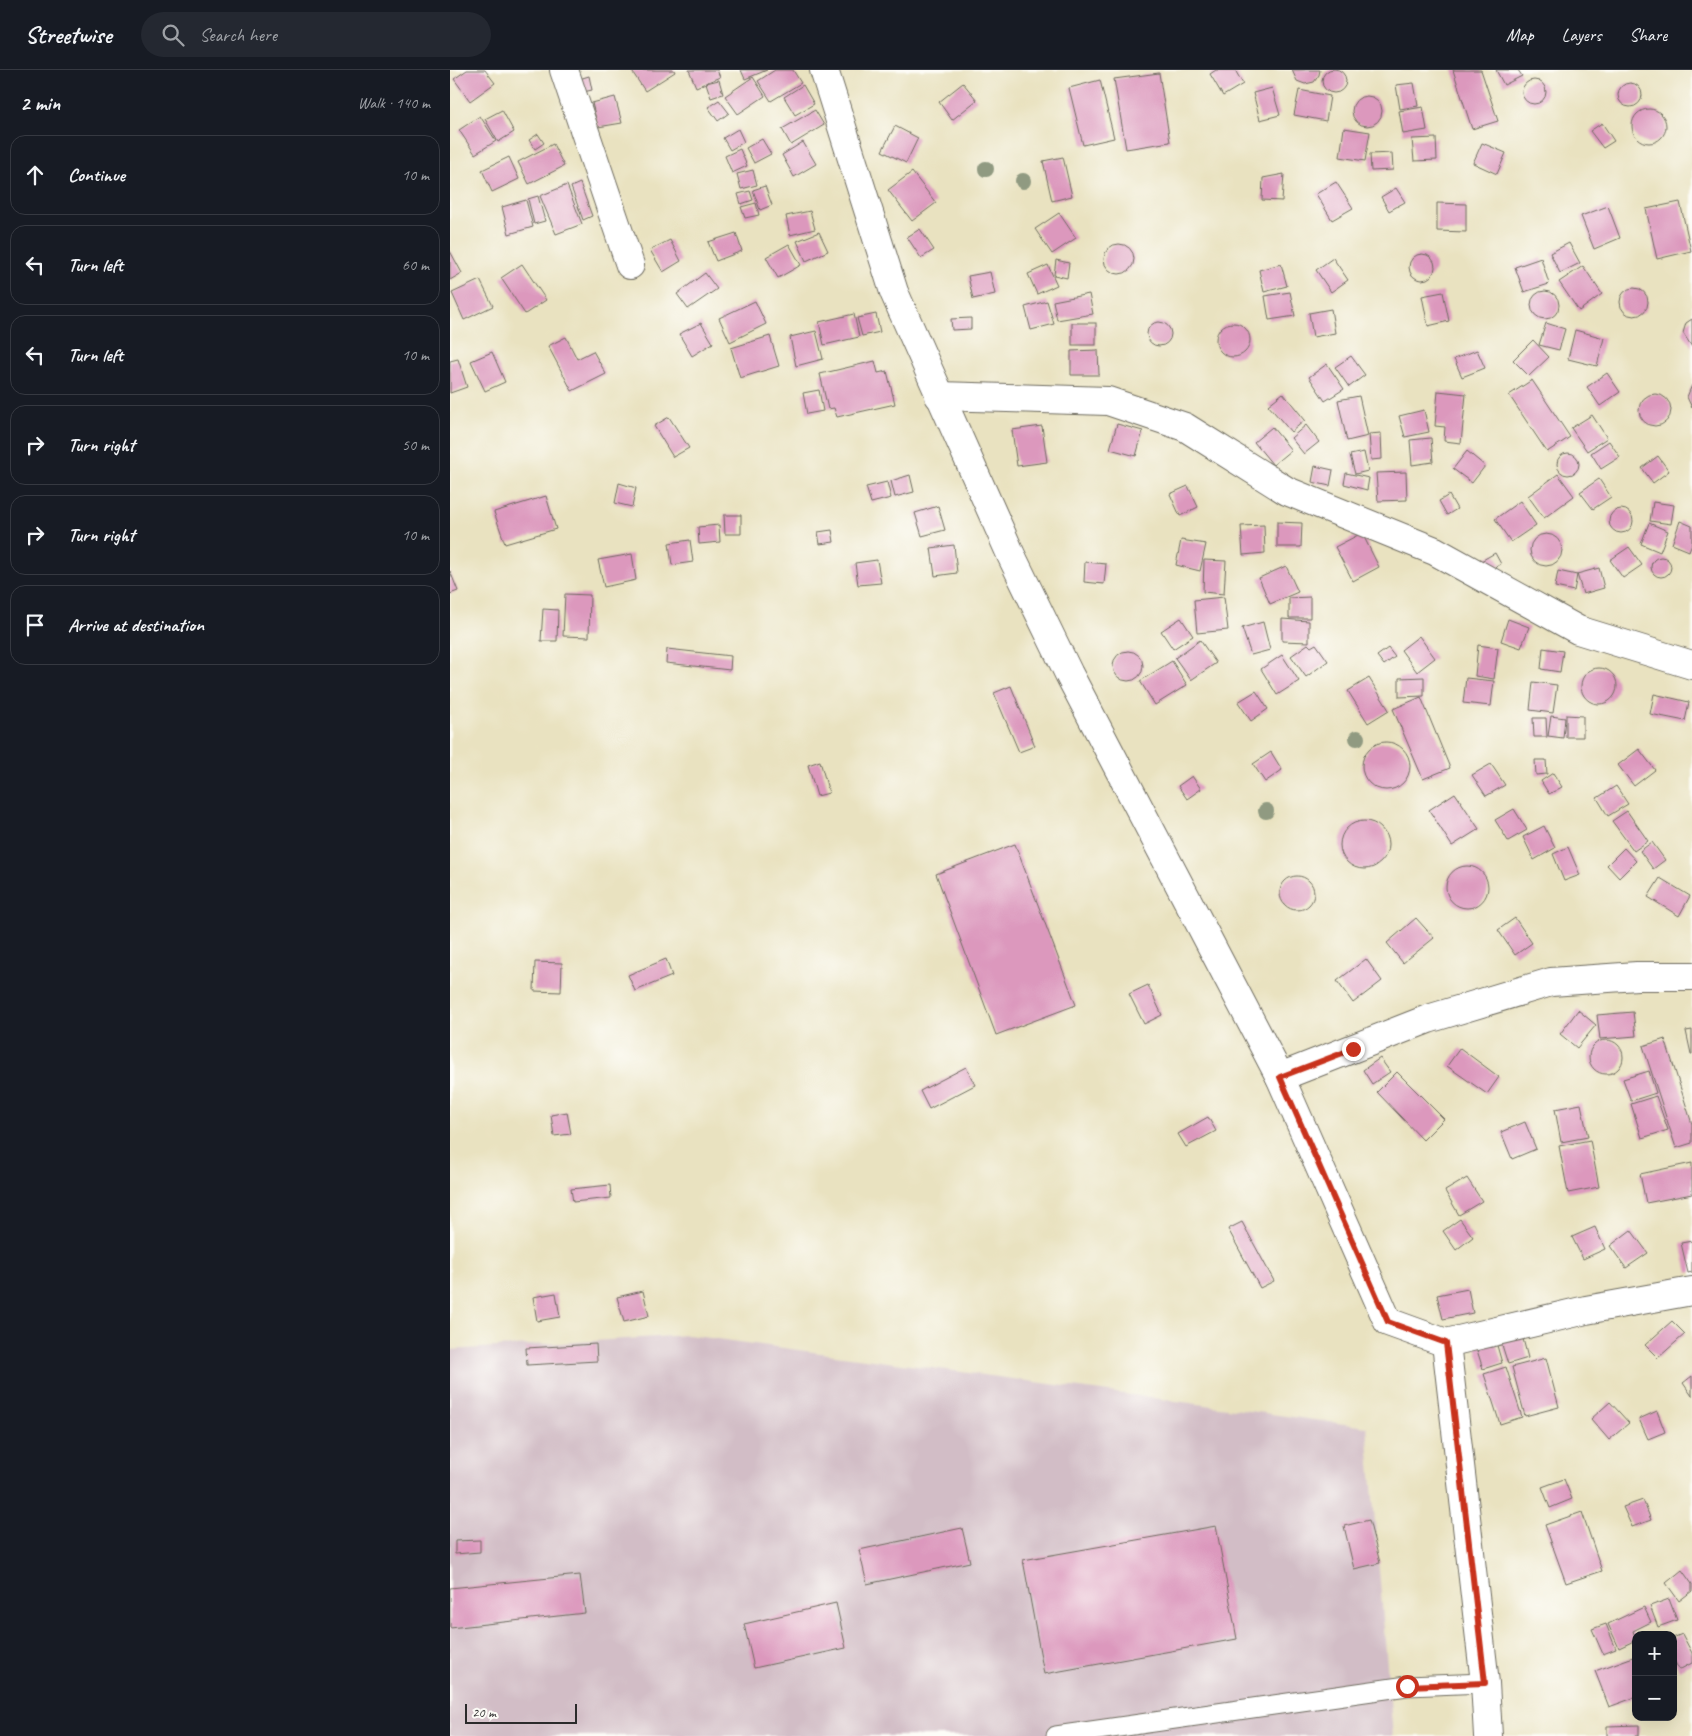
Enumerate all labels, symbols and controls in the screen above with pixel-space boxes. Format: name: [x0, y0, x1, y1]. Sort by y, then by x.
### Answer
search box: [141, 12, 491, 57]
text: Streetwise: [25, 20, 111, 50]
icon: search: [159, 21, 187, 49]
text: Search here: [199, 23, 277, 47]
text: Map: [1506, 24, 1534, 46]
text: Layers: [1562, 24, 1601, 46]
text: Share: [1629, 24, 1667, 46]
text: 2 min: [20, 90, 60, 116]
text: Walk · 140 m: [358, 93, 430, 113]
icon: ahead: [21, 161, 49, 189]
text: Continue: [68, 163, 125, 187]
text: 10 m: [402, 165, 429, 185]
icon: left: [21, 251, 49, 279]
text: Turn left: [68, 253, 123, 277]
text: 60 m: [402, 255, 429, 275]
icon: left: [21, 341, 49, 369]
text: Turn left: [68, 343, 123, 367]
text: 10 m: [402, 345, 429, 365]
icon: right: [21, 431, 49, 459]
text: Turn right: [68, 433, 135, 457]
text: 50 m: [402, 435, 429, 455]
icon: right: [21, 521, 49, 549]
text: Turn right: [68, 523, 135, 547]
text: 10 m: [402, 525, 429, 545]
icon: arrive: [21, 611, 49, 639]
text: Arrive at destination: [68, 613, 204, 637]
route end: [1342, 1038, 1365, 1061]
map controls: [1632, 1631, 1677, 1721]
button: +: [1632, 1631, 1677, 1676]
route start: [1396, 1675, 1419, 1698]
button: −: [1632, 1676, 1677, 1721]
scale bar: [465, 1701, 578, 1724]
text: 20 m: [472, 1704, 496, 1721]

